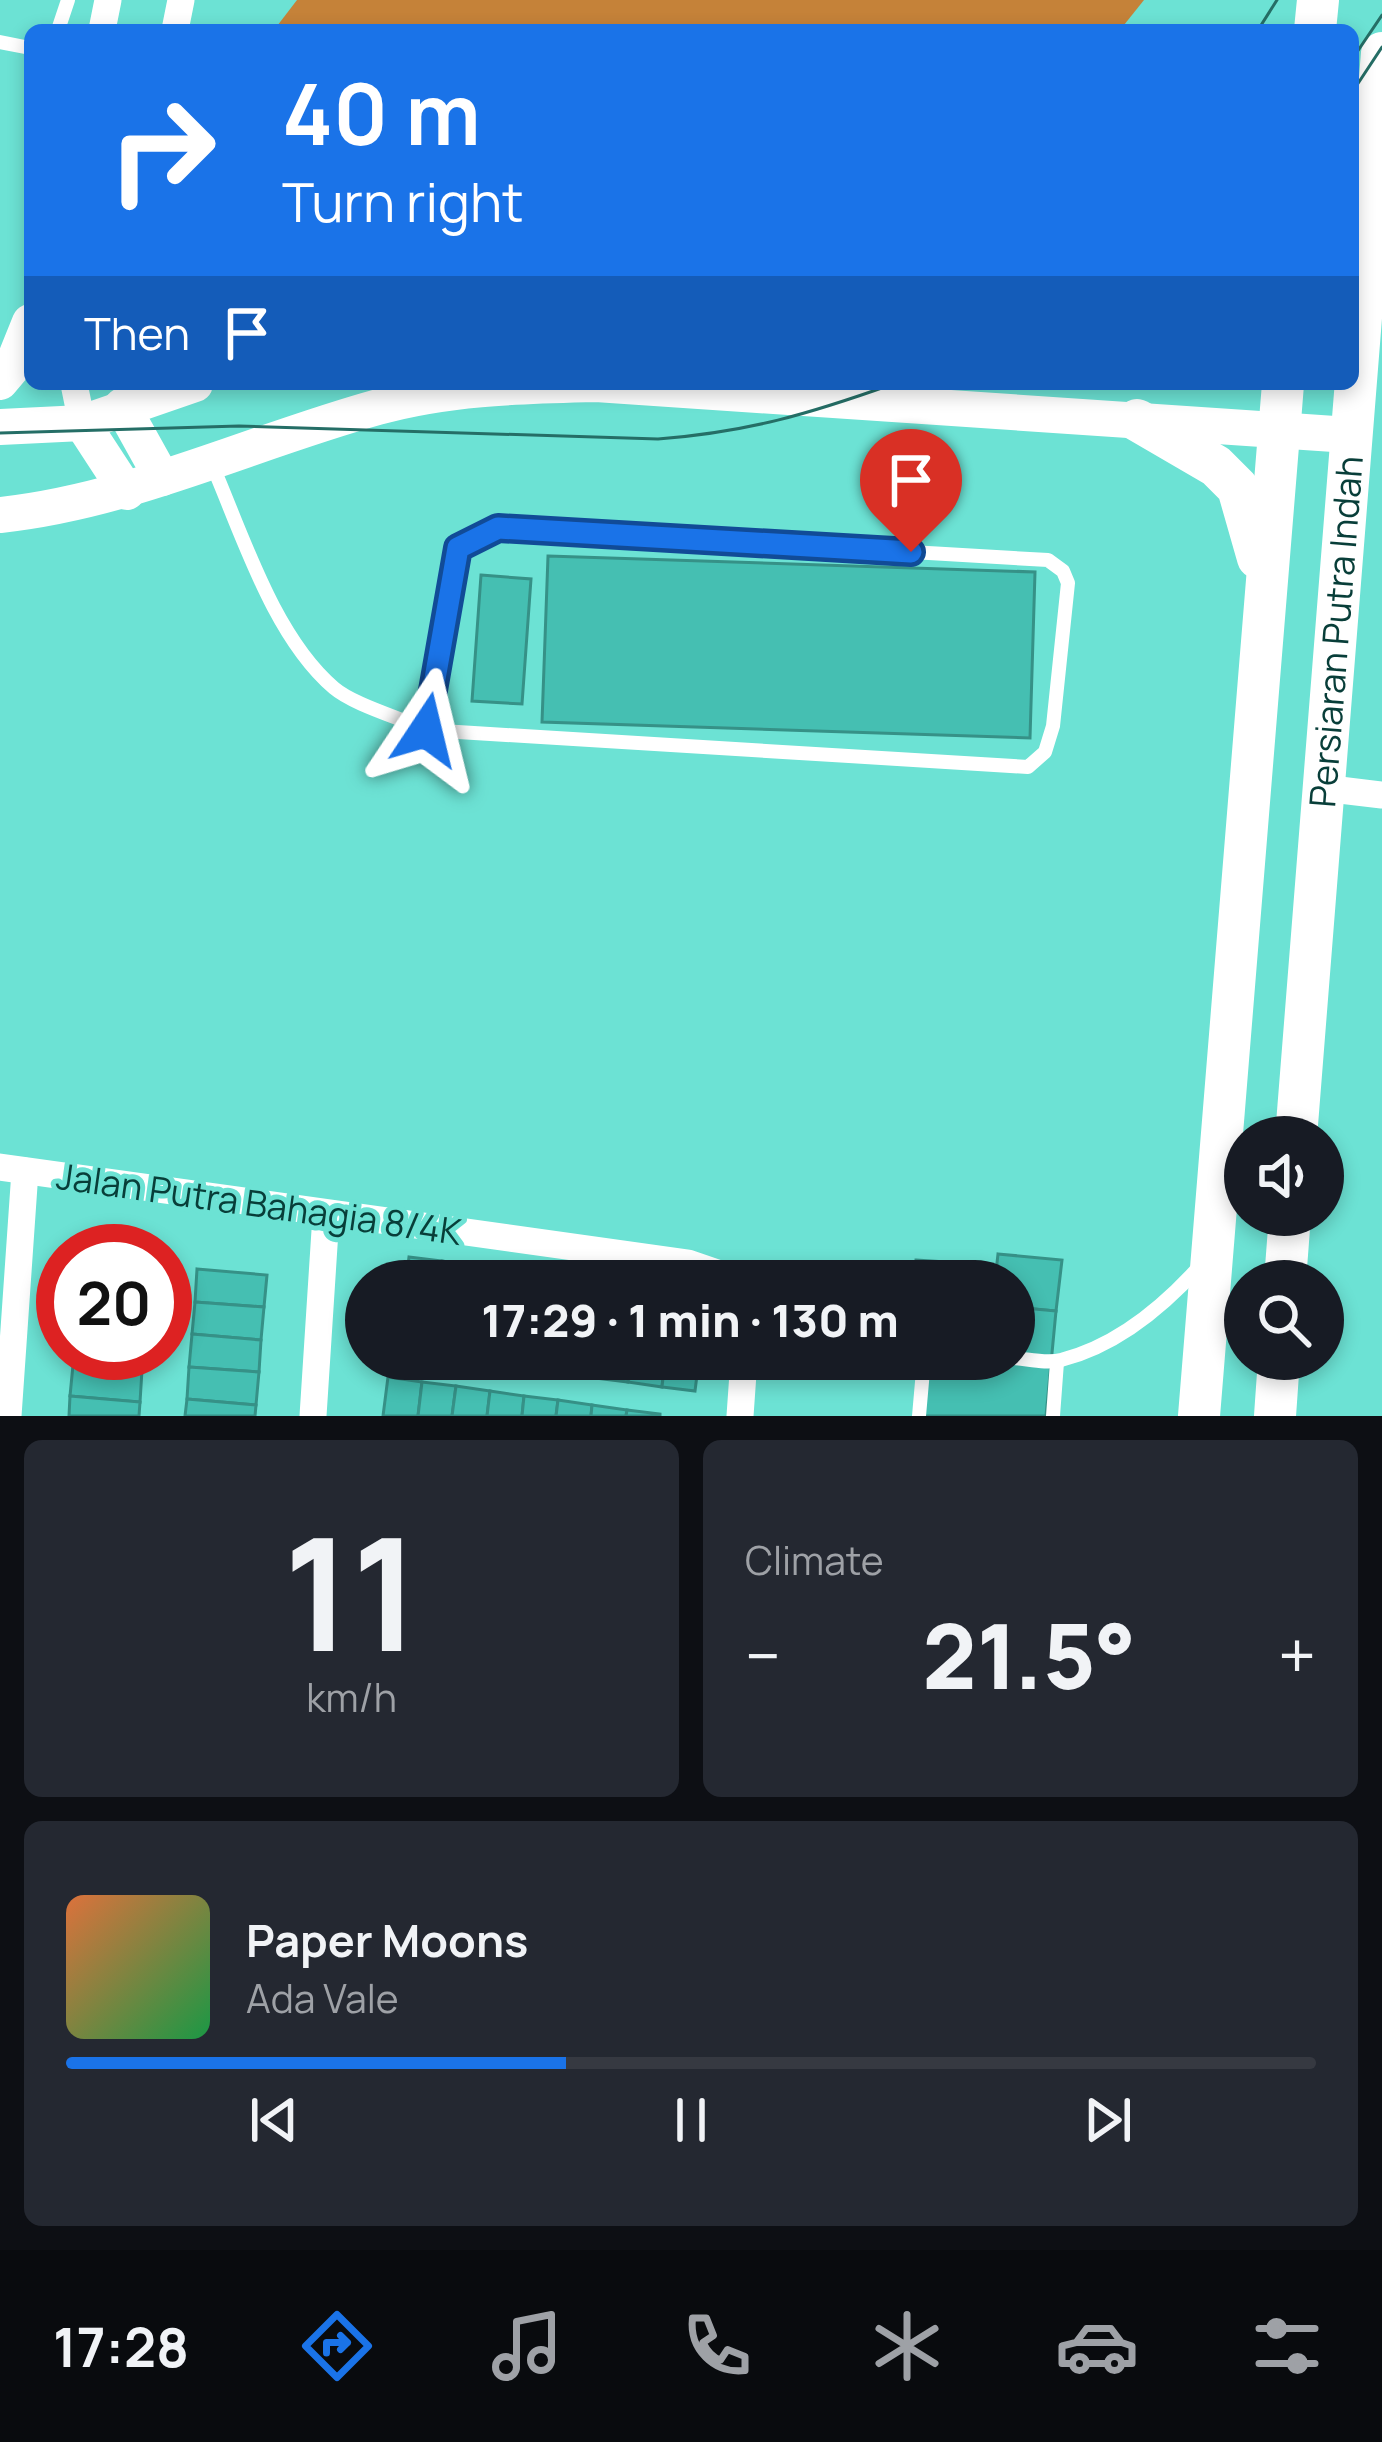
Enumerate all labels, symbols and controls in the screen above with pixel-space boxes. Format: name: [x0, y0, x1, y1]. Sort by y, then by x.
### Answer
text: 40 m: [282, 55, 481, 170]
icon: right: [84, 72, 240, 228]
text: Turn right: [282, 164, 524, 238]
icon: arrive: [214, 300, 280, 366]
text: Then: [84, 302, 190, 364]
pin: [860, 429, 962, 552]
icon: arrive: [878, 447, 944, 513]
street label: Persiaran Putra Indah: [1297, 454, 1374, 809]
position arrow: [363, 667, 489, 793]
map controls: [1224, 1116, 1344, 1380]
button: sound: [1224, 1116, 1344, 1236]
street label: Jalan Putra Bahagia 8/4K: [53, 1151, 465, 1256]
speed limit sign: 20: [36, 1224, 192, 1380]
button: search: [1224, 1260, 1344, 1380]
text: 17:29 · 1 min · 130 m: [481, 1289, 899, 1351]
text: 11: [283, 1485, 420, 1698]
text: Climate: [745, 1533, 884, 1587]
text: 21.5°: [922, 1593, 1136, 1716]
text: −: [745, 1610, 781, 1700]
text: +: [1278, 1610, 1316, 1700]
text: km/h: [306, 1670, 397, 1724]
text: Paper Moons: [246, 1909, 528, 1971]
text: Ada Vale: [246, 1971, 399, 2025]
icon: previous: [241, 2087, 307, 2153]
icon: pause: [658, 2087, 724, 2153]
icon: next: [1075, 2087, 1141, 2153]
icon: directions: [295, 2304, 379, 2388]
icon: music: [485, 2304, 569, 2388]
icon: phone: [675, 2304, 759, 2388]
icon: climate: [865, 2304, 949, 2388]
icon: car: [1055, 2304, 1139, 2388]
icon: filters: [1245, 2304, 1329, 2388]
text: 17:28: [53, 2309, 189, 2383]

